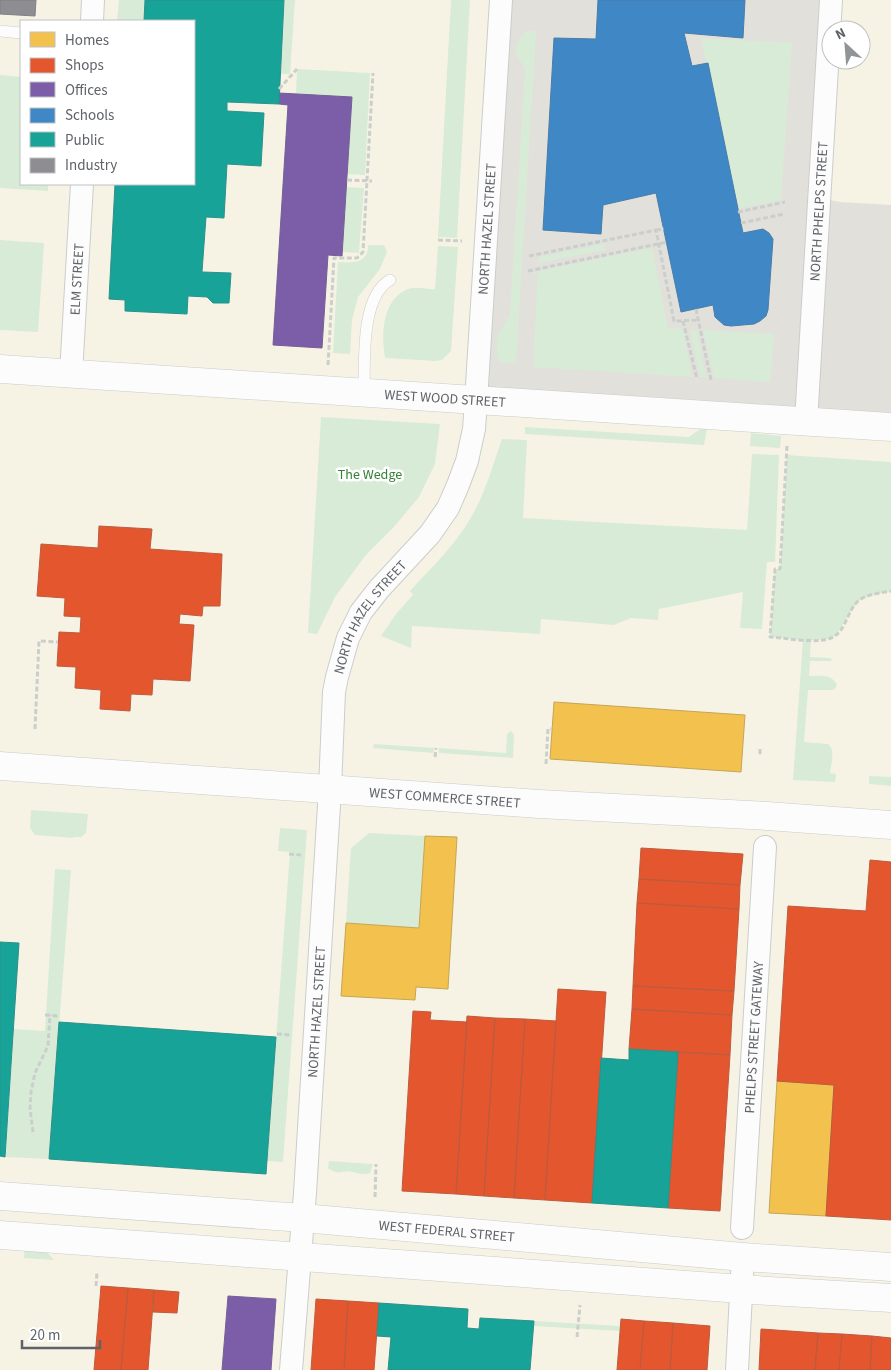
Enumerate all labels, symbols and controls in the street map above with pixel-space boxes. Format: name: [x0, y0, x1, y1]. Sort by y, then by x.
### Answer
legend: [20, 20, 195, 185]
north arrow: [821, 20, 871, 70]
text: N: [832, 23, 849, 45]
text: Homes: [65, 30, 109, 51]
text: Shops: [65, 55, 104, 76]
text: Offices: [65, 80, 108, 101]
text: Schools: [65, 105, 114, 126]
text: Public: [65, 130, 104, 151]
street label: NORTH PHELPS STREET: [805, 140, 834, 282]
text: Industry: [65, 155, 117, 176]
street label: NORTH HAZEL STREET: [474, 162, 502, 295]
street label: ELM STREET: [65, 242, 90, 316]
street label: WEST WOOD STREET: [384, 385, 507, 413]
park label: The Wedge: [338, 465, 402, 485]
street label: NORTH HAZEL STREET: [329, 556, 412, 677]
street label: WEST COMMERCE STREET: [368, 783, 522, 814]
street label: NORTH HAZEL STREET: [303, 945, 331, 1078]
street label: PHELPS STREET GATEWAY: [740, 960, 769, 1114]
street label: WEST FEDERAL STREET: [378, 1216, 516, 1248]
scale bar: [22, 1318, 100, 1350]
text: 20 m: [30, 1325, 60, 1346]

